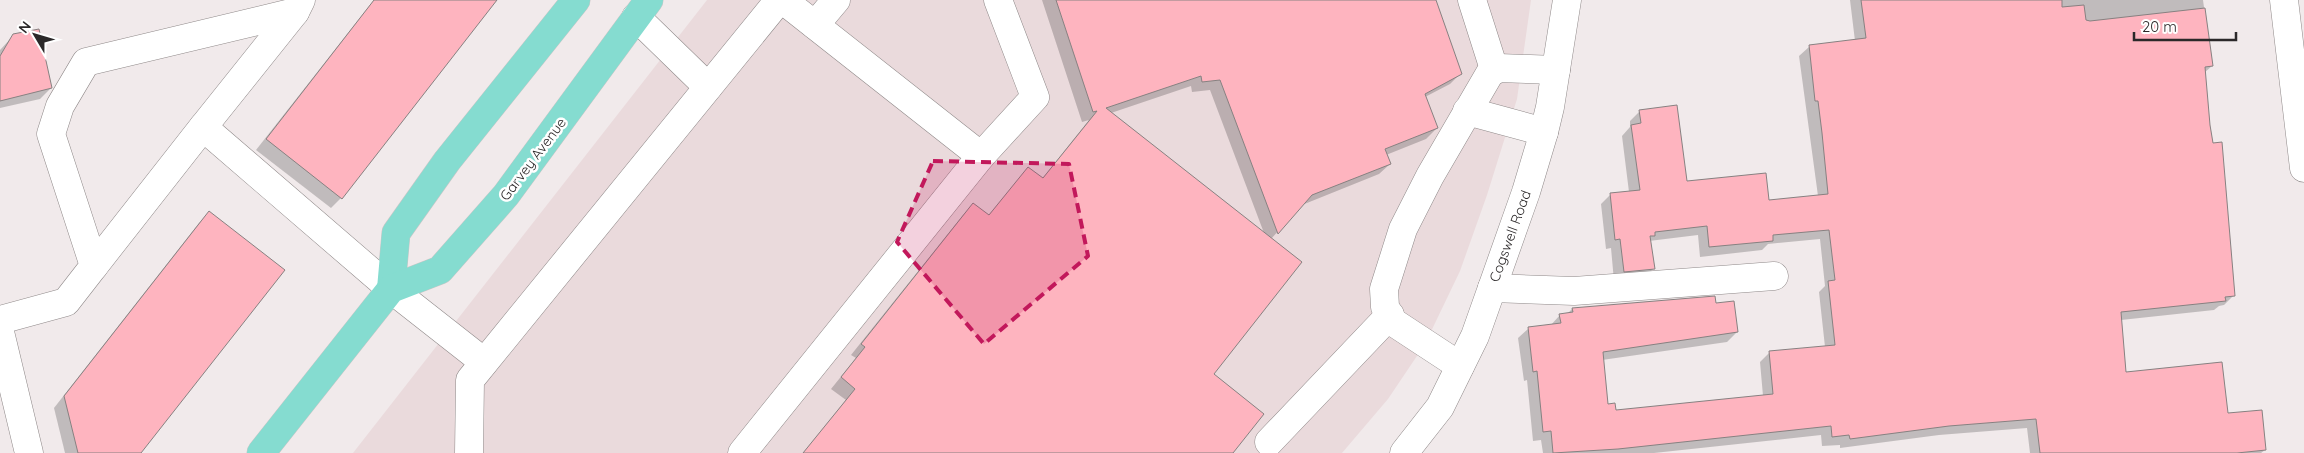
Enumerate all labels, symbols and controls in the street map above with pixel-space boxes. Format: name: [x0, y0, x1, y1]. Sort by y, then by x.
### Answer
north arrow: [10, 10, 60, 60]
scale bar: [2134, 10, 2236, 42]
text: N: [14, 17, 35, 37]
text: 20 m: [2142, 17, 2177, 36]
street label: Garvey Avenue: [496, 114, 570, 204]
street label: Cogswell Road: [1485, 188, 1535, 284]

